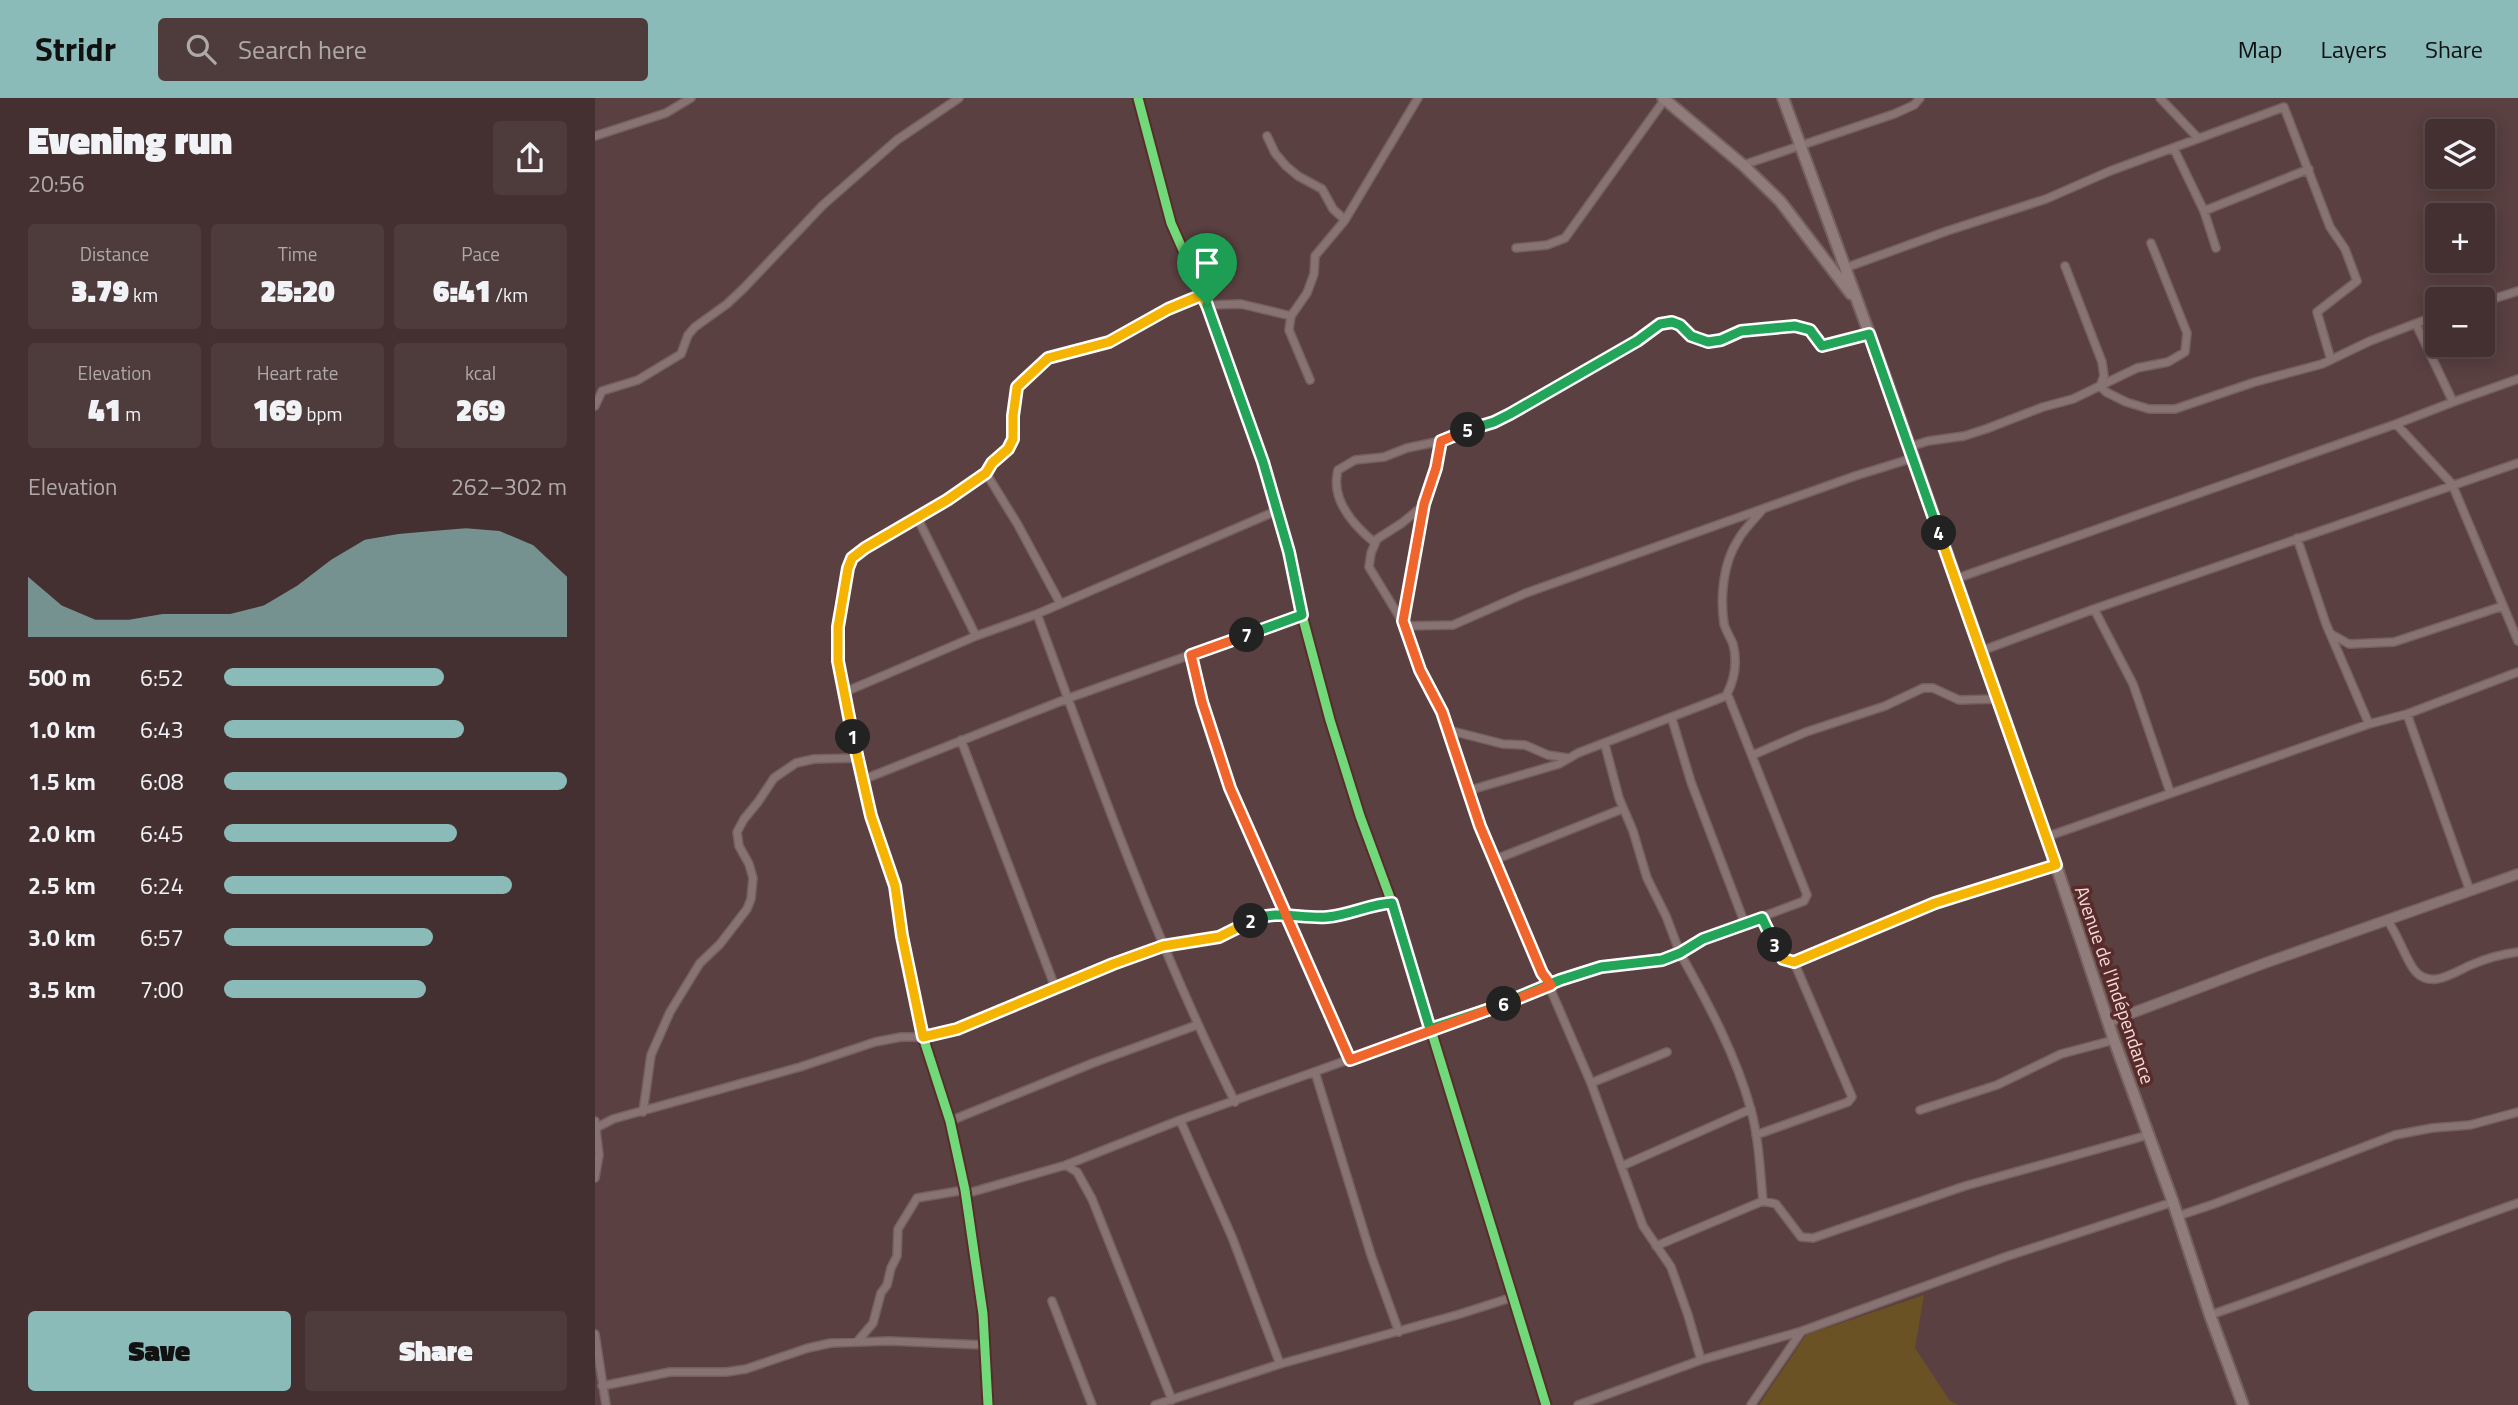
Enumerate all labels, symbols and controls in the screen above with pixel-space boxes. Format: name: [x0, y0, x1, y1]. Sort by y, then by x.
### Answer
search box: [158, 18, 648, 81]
text: Stridr: [35, 24, 116, 74]
icon: search: [182, 30, 220, 68]
text: Search here: [238, 30, 367, 69]
text: Map: [2238, 31, 2283, 67]
text: Layers: [2321, 31, 2387, 67]
text: Share: [2425, 31, 2483, 67]
text: Evening run: [28, 111, 232, 169]
map controls: [2425, 119, 2495, 357]
button: layers: [2425, 119, 2495, 189]
button: share: [493, 121, 567, 195]
text: 20:56: [28, 166, 85, 201]
button: +: [2425, 203, 2495, 273]
pin: [1177, 233, 1237, 305]
text: Distance: [80, 239, 149, 268]
text: Time: [278, 239, 317, 268]
text: Pace: [461, 239, 500, 268]
icon: arrive: [1188, 244, 1226, 282]
text: 3.79: [71, 268, 129, 314]
text: 25:20: [260, 268, 335, 314]
text: 6:41: [433, 268, 491, 314]
text: km: [129, 280, 158, 309]
text: /km: [491, 280, 528, 309]
button: −: [2425, 287, 2495, 357]
text: Elevation: [78, 358, 151, 387]
text: Heart rate: [257, 358, 338, 387]
text: kcal: [465, 358, 496, 387]
text: 41: [88, 387, 121, 433]
text: 169: [253, 387, 302, 433]
text: 269: [456, 387, 505, 433]
text: m: [121, 399, 141, 428]
text: bpm: [302, 399, 342, 428]
pin: 5: [1451, 412, 1485, 448]
text: 5: [1462, 415, 1473, 444]
text: Elevation: [28, 469, 117, 504]
text: 262–302 m: [451, 469, 567, 504]
pin: 4: [1921, 516, 1957, 550]
text: 4: [1933, 518, 1944, 547]
pin: 7: [1229, 618, 1265, 652]
text: 7: [1241, 620, 1252, 649]
text: 500 m: [28, 660, 91, 695]
text: 6:52: [140, 660, 184, 695]
text: 1.0 km: [28, 712, 96, 747]
text: 6:43: [140, 712, 184, 747]
pin: 1: [835, 720, 871, 754]
text: 1: [847, 722, 858, 751]
text: 1.5 km: [28, 764, 96, 799]
text: 6:08: [140, 764, 184, 799]
text: 2.0 km: [28, 816, 96, 851]
text: 6:45: [140, 816, 184, 851]
text: 2.5 km: [28, 868, 96, 903]
text: 6:24: [140, 868, 184, 903]
street label: Avenue de l'Indépendance: [2068, 882, 2163, 1088]
pin: 2: [1233, 904, 1269, 938]
text: 2: [1245, 906, 1256, 935]
text: 3.0 km: [28, 920, 96, 955]
text: 6:57: [140, 920, 184, 955]
pin: 3: [1757, 928, 1793, 962]
text: 3: [1769, 930, 1780, 959]
text: 3.5 km: [28, 972, 96, 1007]
text: 7:00: [140, 972, 184, 1007]
pin: 6: [1487, 986, 1521, 1021]
text: 6: [1498, 989, 1509, 1018]
button: Save: [28, 1311, 291, 1391]
button: Share: [305, 1311, 567, 1391]

